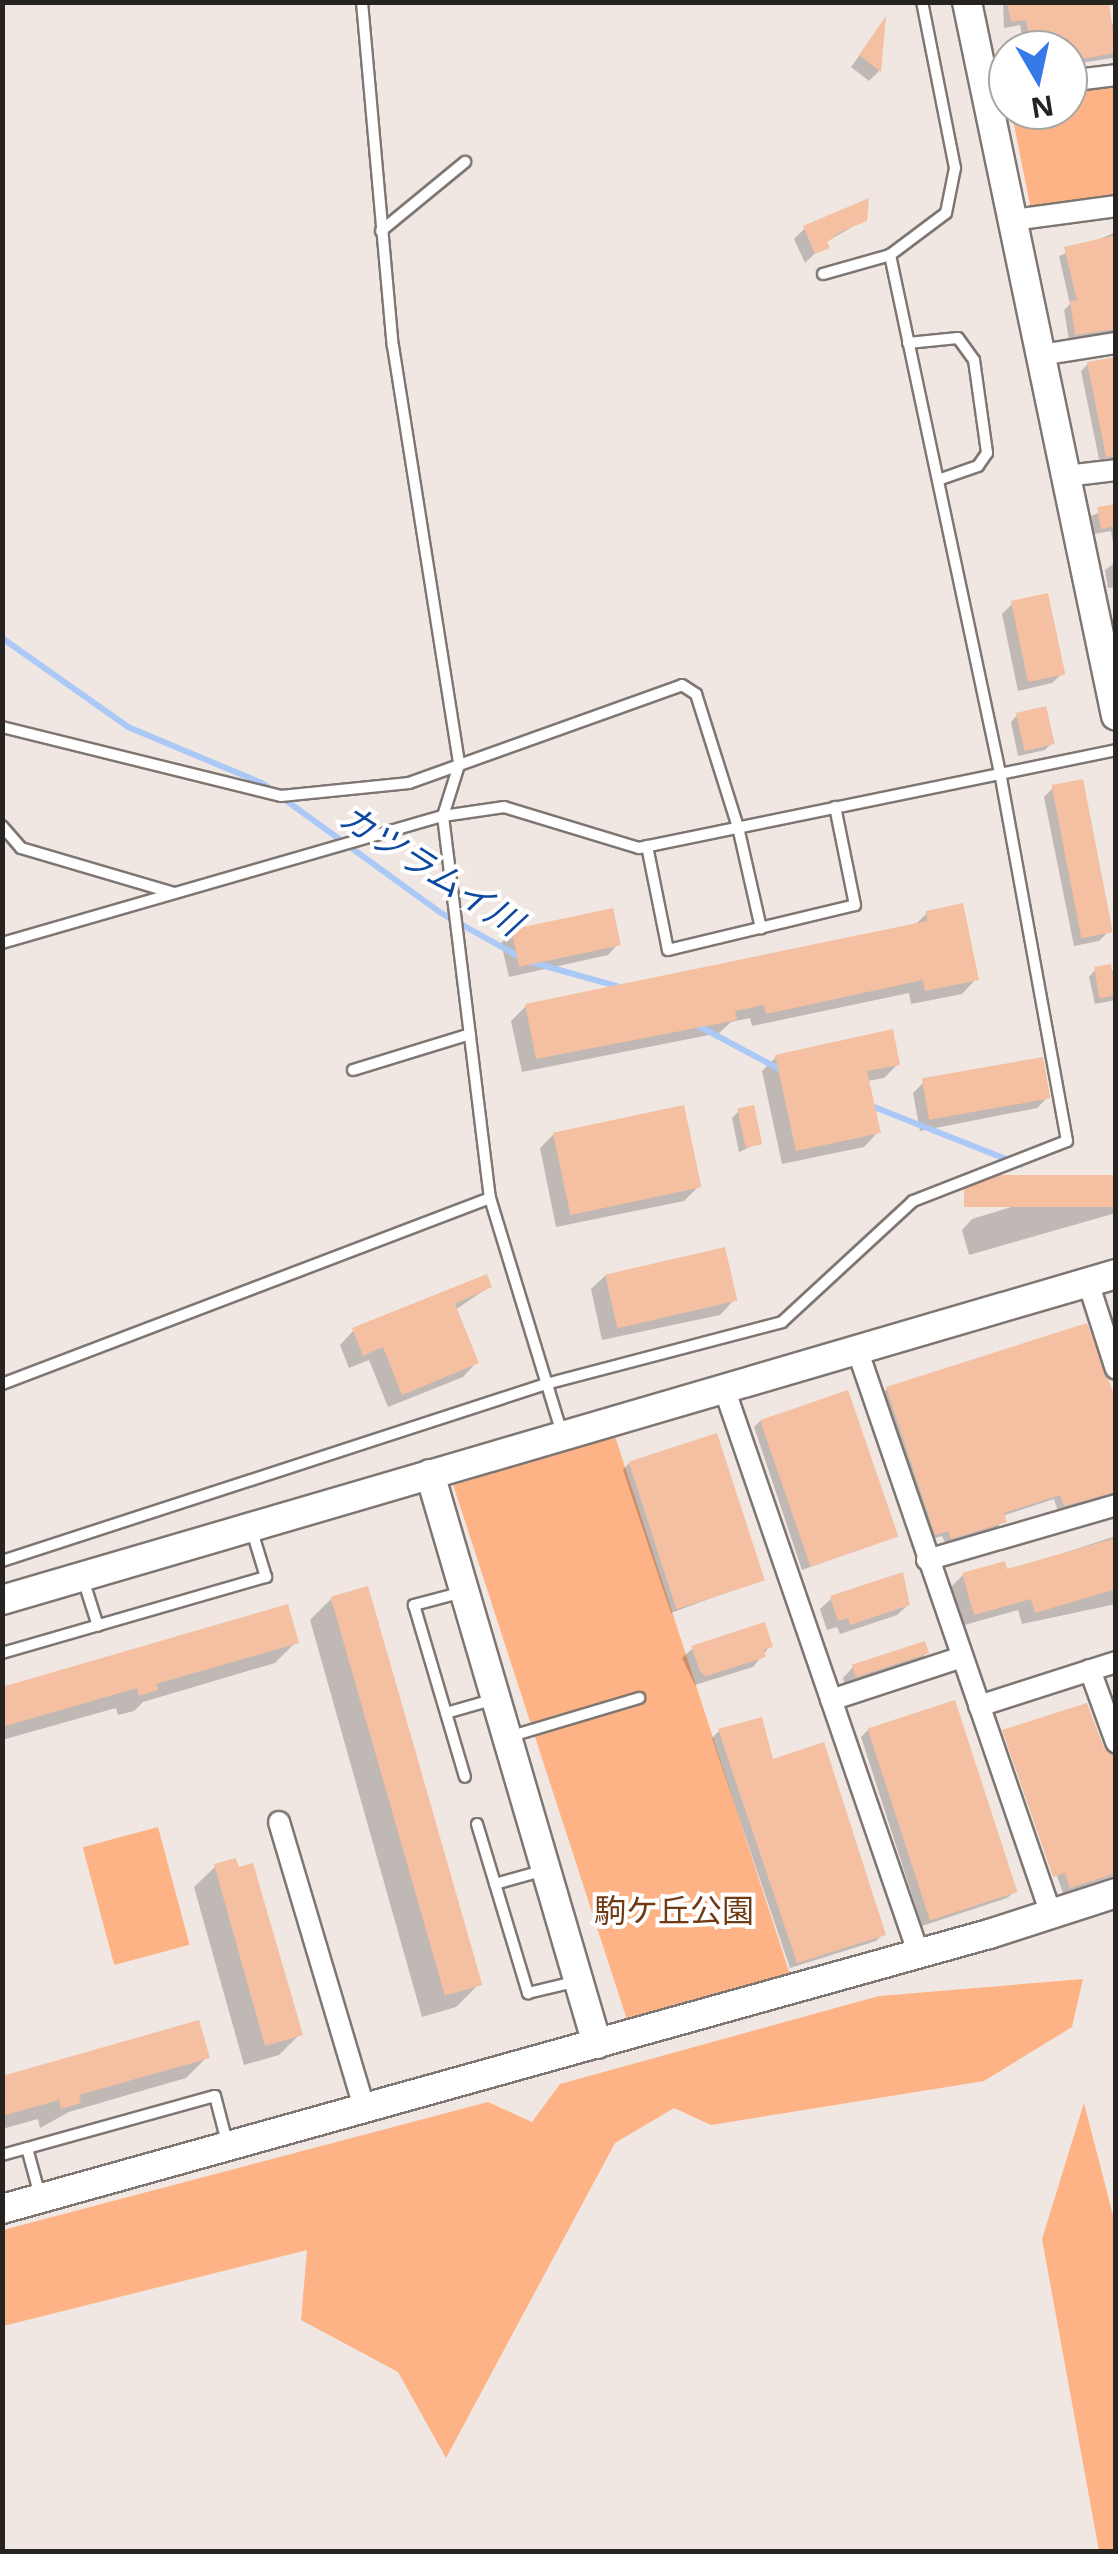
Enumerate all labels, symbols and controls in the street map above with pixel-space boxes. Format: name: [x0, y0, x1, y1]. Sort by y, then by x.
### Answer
north arrow: [988, 30, 1088, 130]
text: N: [1028, 87, 1057, 128]
water label: カツラムイ川: [332, 794, 530, 944]
park label: 駒ケ丘公園: [594, 1891, 754, 1929]

